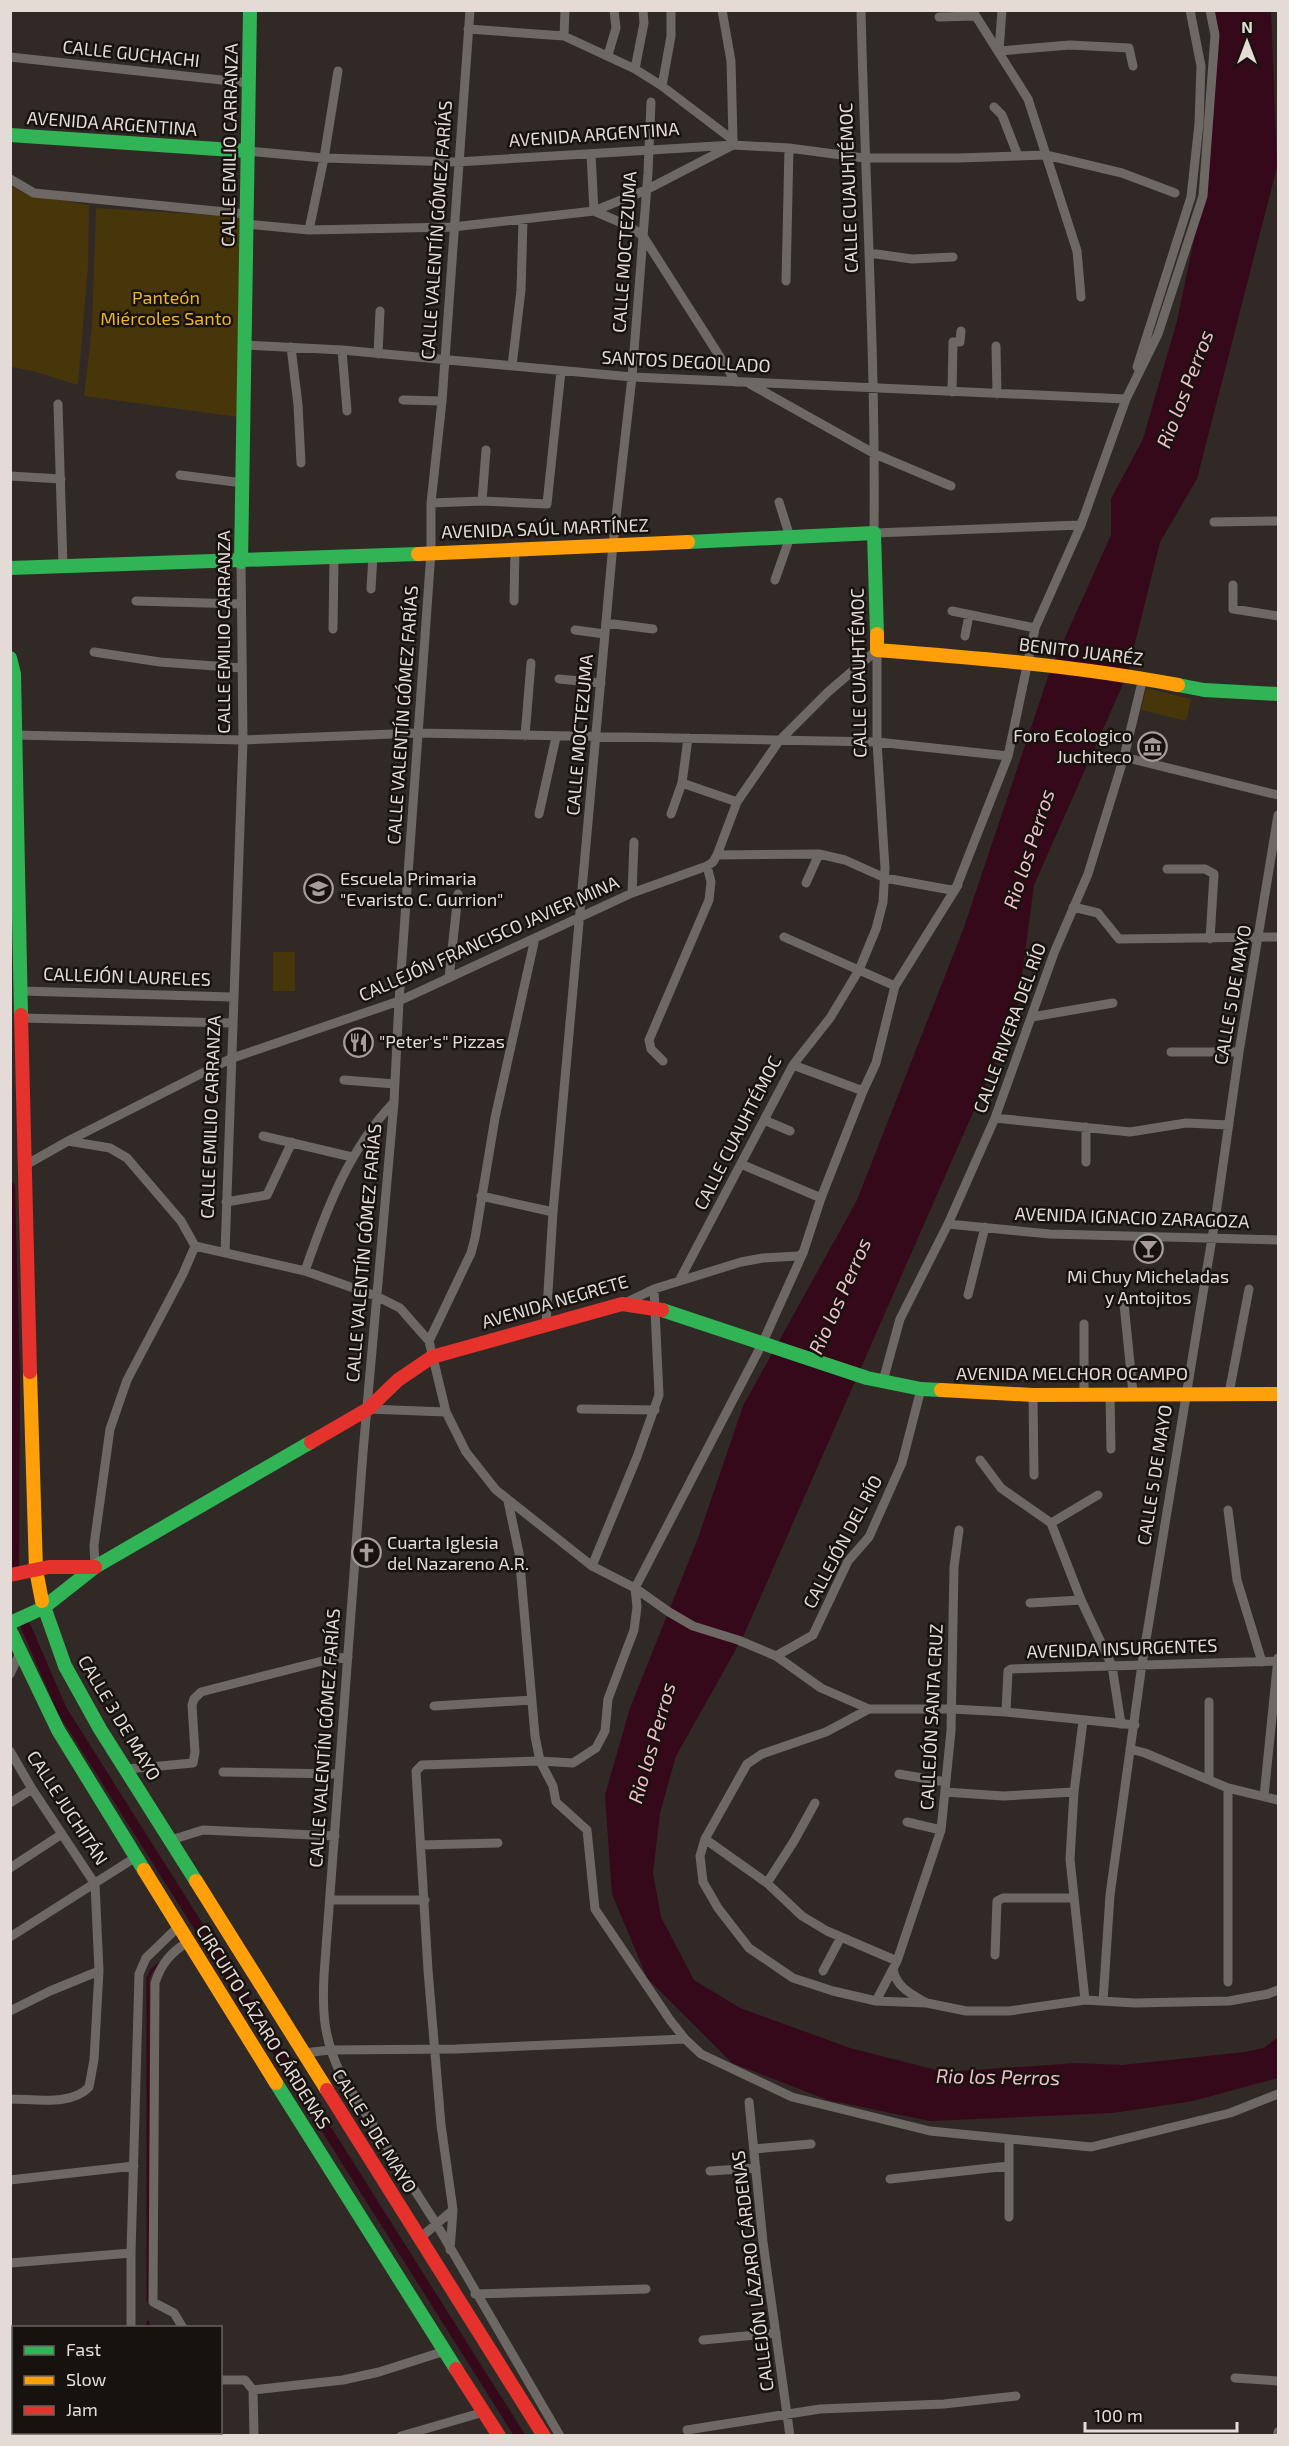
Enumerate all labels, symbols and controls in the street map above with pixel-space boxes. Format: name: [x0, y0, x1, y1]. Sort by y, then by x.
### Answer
north arrow: [1217, 12, 1277, 72]
text: N: [1241, 17, 1253, 36]
street label: CALLE GUCHACHI: [61, 35, 201, 71]
street label: CALLE EMILIO CARRANZA: [216, 42, 242, 247]
street label: CALLE VALENTÍN GÓMEZ FARÍAS: [416, 100, 456, 360]
street label: CALLE CUAUHTÉMOC: [834, 103, 862, 273]
street label: AVENIDA ARGENTINA: [26, 106, 199, 140]
street label: AVENIDA ARGENTINA: [508, 117, 681, 151]
street label: CALLE MOCTEZUMA: [607, 170, 641, 333]
park label: Panteón Miércoles Santo: [100, 286, 232, 329]
water label: Rio los Perros: [1151, 326, 1218, 451]
street label: SANTOS DEGOLLADO: [601, 346, 771, 376]
street label: AVENIDA SAÚL MARTÍNEZ: [441, 513, 649, 543]
street label: CALLE EMILIO CARRANZA: [212, 529, 234, 734]
street label: CALLE VALENTÍN GÓMEZ FARÍAS: [382, 585, 422, 845]
street label: CALLE CUAUHTÉMOC: [846, 588, 870, 758]
street label: BENITO JUARÉZ: [1018, 632, 1145, 670]
street label: CALLE MOCTEZUMA: [561, 653, 597, 816]
place label: Foro Ecologico Juchiteco: [1013, 724, 1132, 767]
museum icon: Foro Ecologico Juchiteco: [1137, 730, 1169, 762]
water label: Rio los Perros: [997, 786, 1059, 912]
place label: Escuela Primaria "Evaristo C. Gurrion": [340, 867, 503, 910]
street label: CALLEJÓN FRANCISCO JAVIER MINA: [355, 870, 623, 1006]
school or university icon: Escuela Primaria "Evaristo C. Gurrion": [303, 873, 335, 905]
street label: CALLE 5 DE MAYO: [1209, 923, 1255, 1067]
street label: CALLE RIVERA DEL RÍO: [968, 940, 1050, 1116]
street label: CALLEJÓN LAURELES: [43, 962, 211, 990]
street label: CALLE EMILIO CARRANZA: [195, 1014, 225, 1219]
restaurant icon: "Peter's" Pizzas: [342, 1026, 374, 1058]
place label: "Peter's" Pizzas: [379, 1030, 505, 1052]
street label: CALLE CUAUHTÉMOC: [689, 1052, 785, 1213]
street label: CALLE VALENTÍN GÓMEZ FARÍAS: [341, 1123, 385, 1383]
street label: AVENIDA IGNACIO ZARAGOZA: [1014, 1202, 1251, 1232]
bar icon: Mi Chuy Micheladas y Antojitos: [1132, 1232, 1164, 1264]
water label: Rio los Perros: [803, 1234, 875, 1357]
place label: Mi Chuy Micheladas y Antojitos: [1067, 1265, 1229, 1308]
street label: AVENIDA NEGRETE: [479, 1270, 631, 1332]
street label: AVENIDA MELCHOR OCAMPO: [956, 1362, 1188, 1384]
street label: CALLE 5 DE MAYO: [1132, 1403, 1176, 1547]
street label: CALLEJÓN DEL RÍO: [798, 1471, 886, 1612]
place label: Cuarta Iglesia del Nazareno A.R.: [387, 1531, 529, 1574]
church icon: Cuarta Iglesia del Nazareno A.R.: [350, 1537, 382, 1569]
street label: CALLE VALENTÍN GÓMEZ FARÍAS: [304, 1608, 344, 1868]
street label: CALLEJÓN SANTA CRUZ: [915, 1623, 947, 1811]
street label: AVENIDA INSURGENTES: [1026, 1634, 1218, 1662]
street label: CALLE 3 DE MAYO: [74, 1651, 166, 1784]
water label: Rio los Perros: [622, 1680, 680, 1806]
street label: CALLE JUCHITÁN: [23, 1746, 113, 1869]
street label: CIRCUITO LÁZARO CÁRDENAS: [192, 1920, 336, 2133]
water label: Rio los Perros: [936, 2063, 1060, 2089]
street label: CALLE 3 DE MAYO: [328, 2064, 422, 2197]
street label: CALLEJÓN LÁZARO CÁRDENAS: [726, 2149, 778, 2393]
legend: [12, 2326, 222, 2434]
text: Fast: [66, 2338, 101, 2360]
text: Slow: [66, 2368, 107, 2390]
scale bar: [1085, 2395, 1236, 2433]
text: Jam: [66, 2398, 98, 2420]
text: 100 m: [1094, 2404, 1143, 2426]

